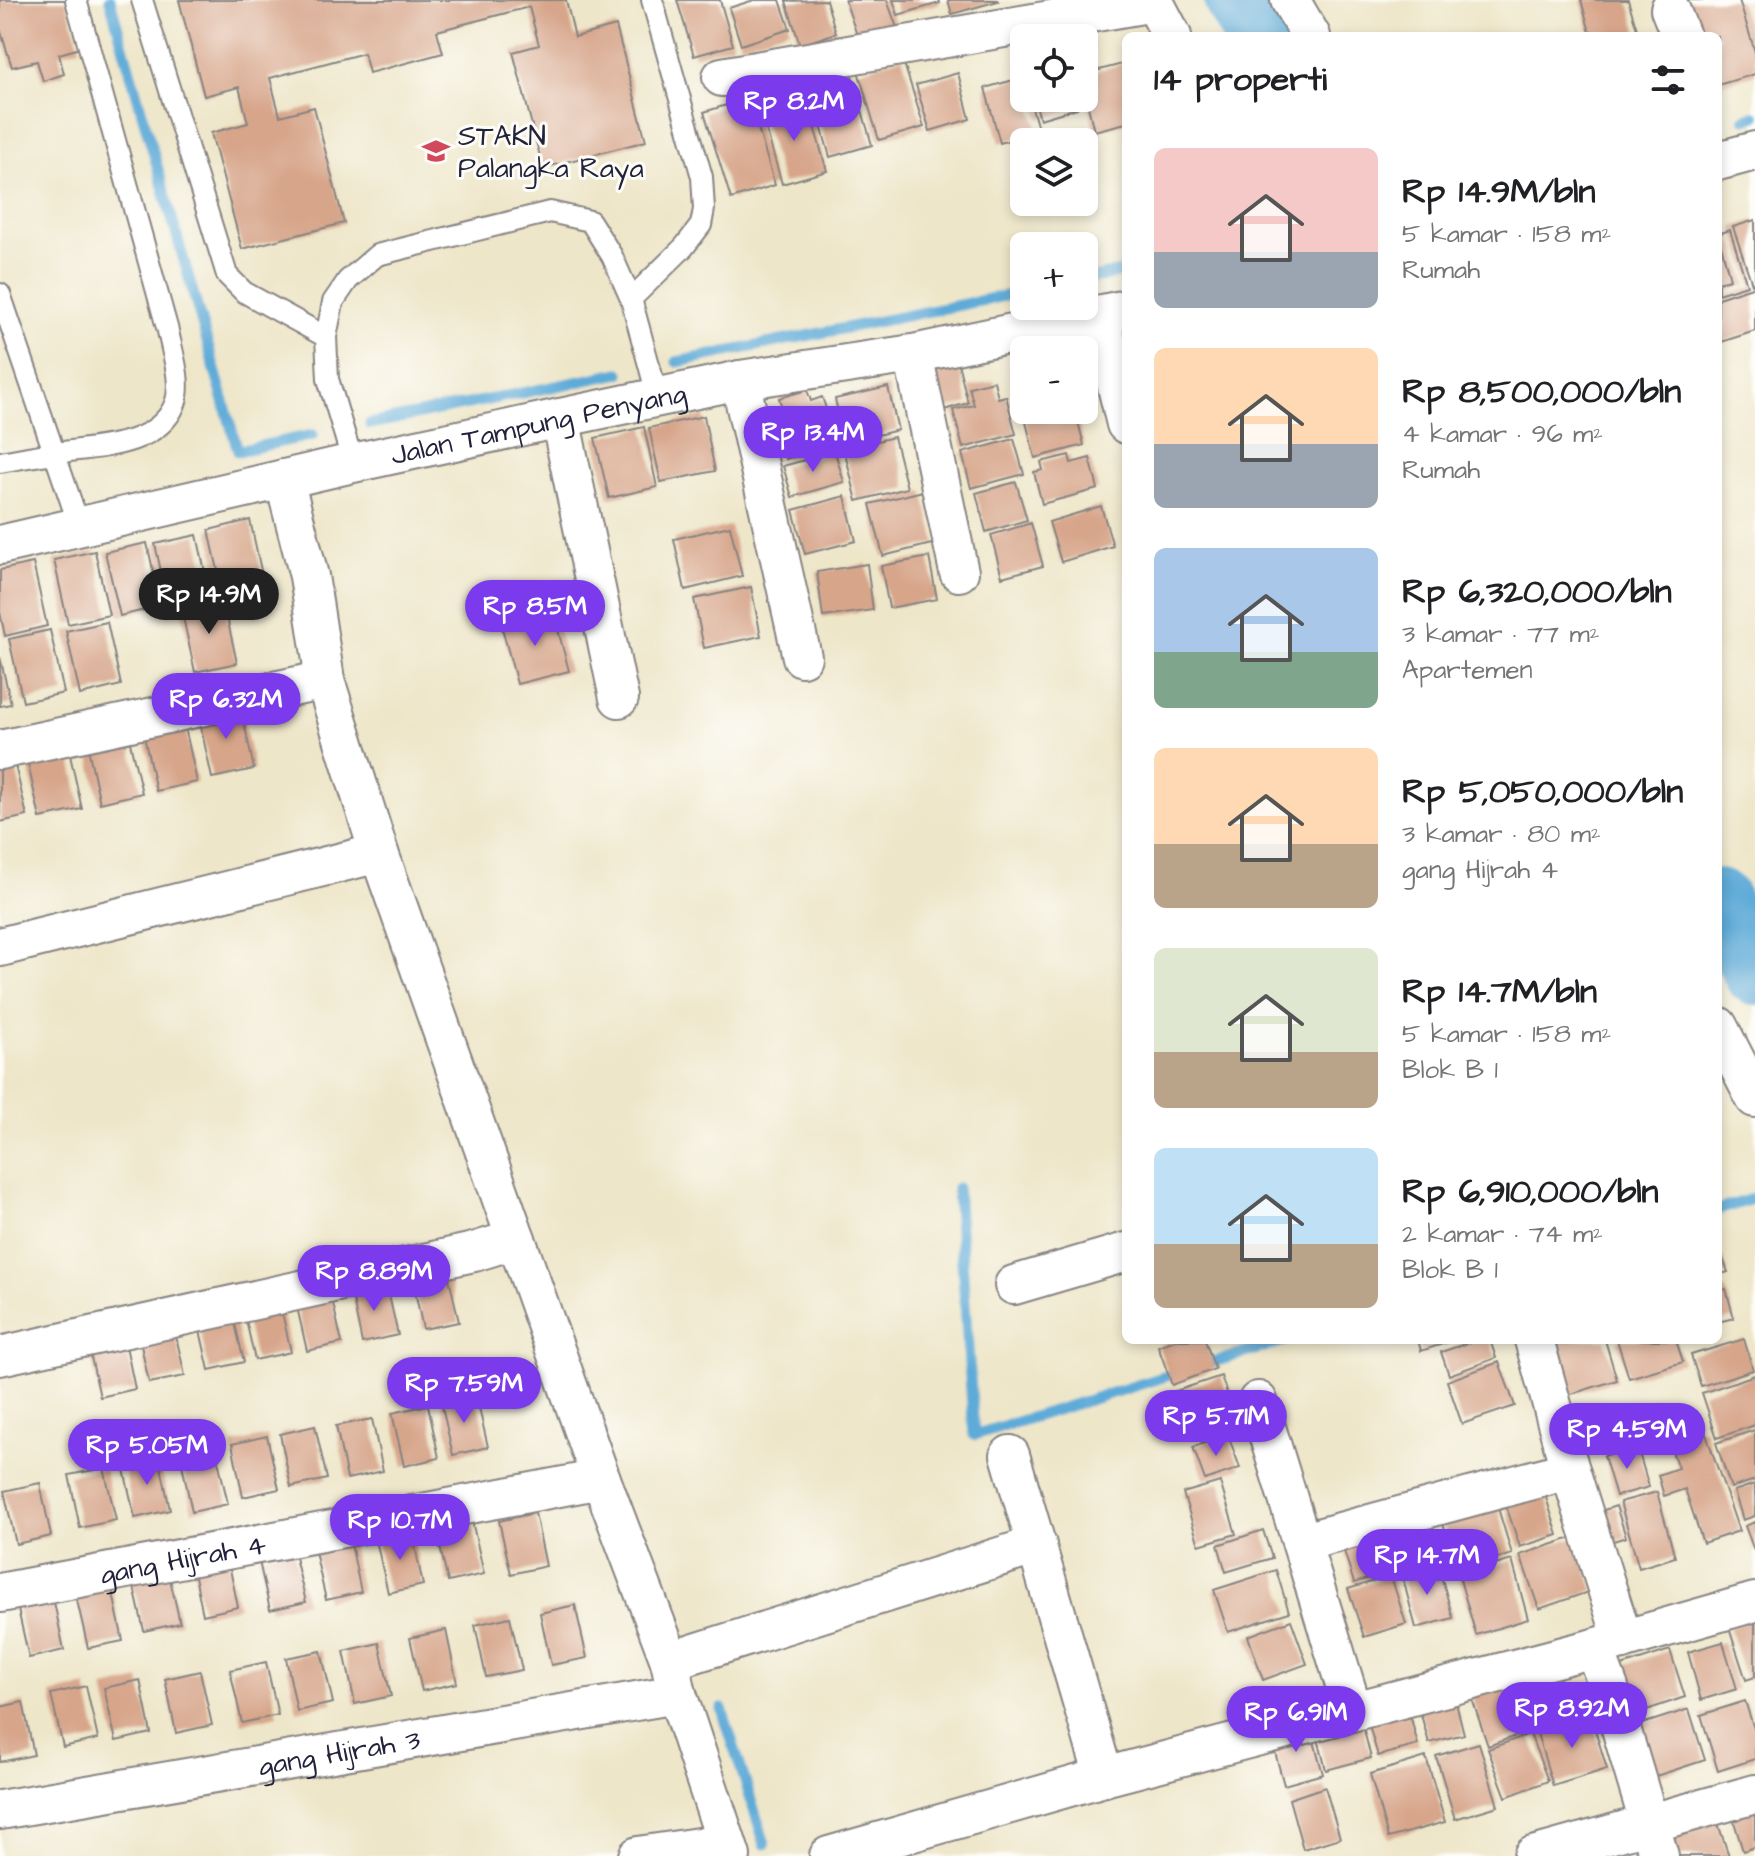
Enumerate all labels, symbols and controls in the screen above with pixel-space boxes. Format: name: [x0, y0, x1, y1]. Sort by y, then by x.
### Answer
map controls: [1010, 24, 1098, 424]
button: locate: [1010, 24, 1098, 112]
text: 14 properti: [1154, 56, 1327, 104]
icon: filters: [1646, 58, 1690, 102]
pin: Rp 8.2M: [720, 75, 868, 143]
text: Rp 8.2M: [744, 83, 844, 119]
place label: STAKN Palangka Raya: [458, 117, 644, 190]
button: layers: [1010, 128, 1098, 216]
school or university icon: STAKN Palangka Raya: [421, 136, 451, 166]
text: Rp 14.9M/bln: [1402, 168, 1595, 216]
icon: home: [1218, 180, 1314, 276]
text: 5 kamar · 158 m²: [1402, 216, 1611, 252]
button: +: [1010, 232, 1098, 320]
text: Rumah: [1402, 252, 1480, 288]
button: −: [1010, 336, 1098, 424]
text: Rp 8,500,000/bln: [1402, 368, 1681, 416]
street label: Jalan Tampung Penyang: [387, 374, 690, 475]
icon: home: [1218, 380, 1314, 476]
pin: Rp 13.4M: [730, 406, 896, 474]
text: Rp 13.4M: [762, 414, 864, 450]
text: 4 kamar · 96 m²: [1402, 416, 1603, 452]
text: Rumah: [1402, 452, 1480, 488]
pin: Rp 14.9M: [126, 568, 292, 636]
text: Rp 6,320,000/bln: [1402, 568, 1672, 616]
text: Rp 14.9M: [157, 576, 261, 612]
pin: Rp 8.5M: [461, 580, 609, 648]
icon: home: [1218, 580, 1314, 676]
text: Rp 8.5M: [483, 588, 587, 624]
text: 3 kamar · 77 m²: [1402, 616, 1600, 652]
text: Apartemen: [1402, 652, 1533, 688]
pin: Rp 6.32M: [143, 673, 309, 741]
text: Rp 6.32M: [170, 681, 283, 717]
text: Rp 5,050,000/bln: [1402, 768, 1683, 816]
icon: home: [1218, 780, 1314, 876]
text: 3 kamar · 80 m²: [1402, 816, 1601, 852]
text: gang Hijrah 4: [1402, 852, 1558, 888]
text: Rp 14.7M/bln: [1402, 968, 1597, 1016]
icon: home: [1218, 980, 1314, 1076]
text: 5 kamar · 158 m²: [1402, 1016, 1611, 1052]
text: Blok B 1: [1402, 1052, 1498, 1088]
text: Rp 6,910,000/bln: [1402, 1168, 1659, 1216]
icon: home: [1218, 1180, 1314, 1276]
text: 2 kamar · 74 m²: [1402, 1216, 1603, 1252]
pin: Rp 8.89M: [291, 1245, 457, 1313]
text: Blok B 1: [1402, 1252, 1498, 1288]
text: Rp 8.89M: [315, 1253, 433, 1289]
pin: Rp 7.59M: [381, 1357, 547, 1425]
text: Rp 7.59M: [405, 1365, 523, 1401]
pin: Rp 5.71M: [1133, 1390, 1299, 1458]
text: Rp 5.71M: [1163, 1398, 1269, 1434]
pin: Rp 4.59M: [1544, 1403, 1710, 1471]
text: Rp 4.59M: [1567, 1411, 1687, 1447]
pin: Rp 5.05M: [64, 1419, 230, 1487]
text: Rp 5.05M: [86, 1427, 208, 1463]
pin: Rp 10.7M: [317, 1494, 483, 1562]
text: Rp 10.7M: [348, 1502, 452, 1538]
street label: gang Hijrah 4: [97, 1525, 269, 1596]
pin: Rp 14.7M: [1344, 1529, 1510, 1597]
text: Rp 14.7M: [1374, 1537, 1480, 1573]
pin: Rp 8.92M: [1489, 1682, 1655, 1750]
pin: Rp 6.91M: [1213, 1686, 1379, 1754]
text: Rp 8.92M: [1514, 1690, 1630, 1726]
text: Rp 6.91M: [1244, 1694, 1348, 1730]
street label: gang Hijrah 3: [255, 1720, 423, 1787]

